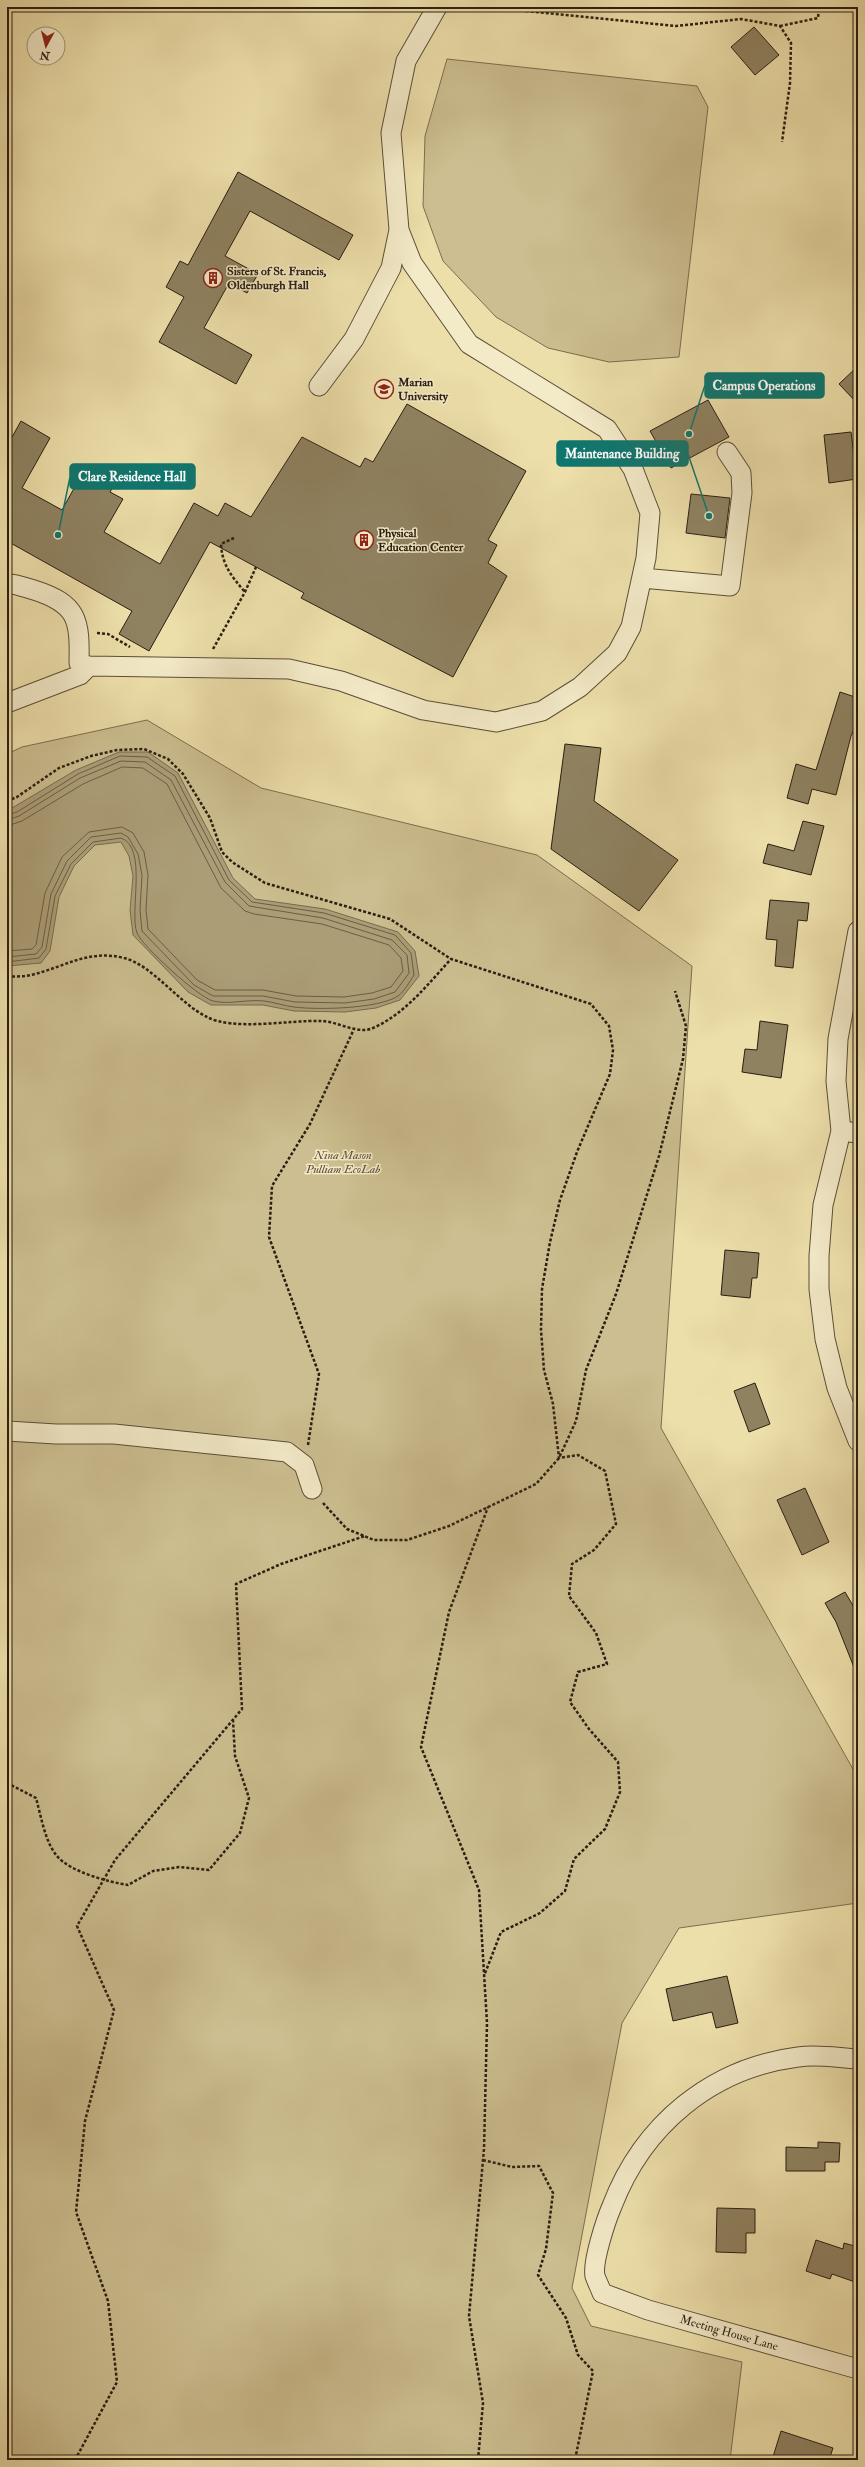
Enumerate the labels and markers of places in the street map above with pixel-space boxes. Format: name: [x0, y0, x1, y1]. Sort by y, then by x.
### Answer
place label: Sisters of St. Francis, Oldenburgh Hall: [227, 264, 326, 293]
building icon: Sisters of St. Francis, Oldenburgh Hall: [202, 267, 224, 289]
callout: Campus Operations: [705, 373, 824, 398]
place label: Marian University: [397, 375, 449, 404]
school or university icon: Marian University: [373, 378, 395, 400]
callout: Maintenance Building: [557, 441, 688, 466]
callout: Clare Residence Hall: [70, 464, 195, 489]
place label: Physical Education Center: [378, 526, 464, 555]
building icon: Physical Education Center: [353, 529, 375, 551]

